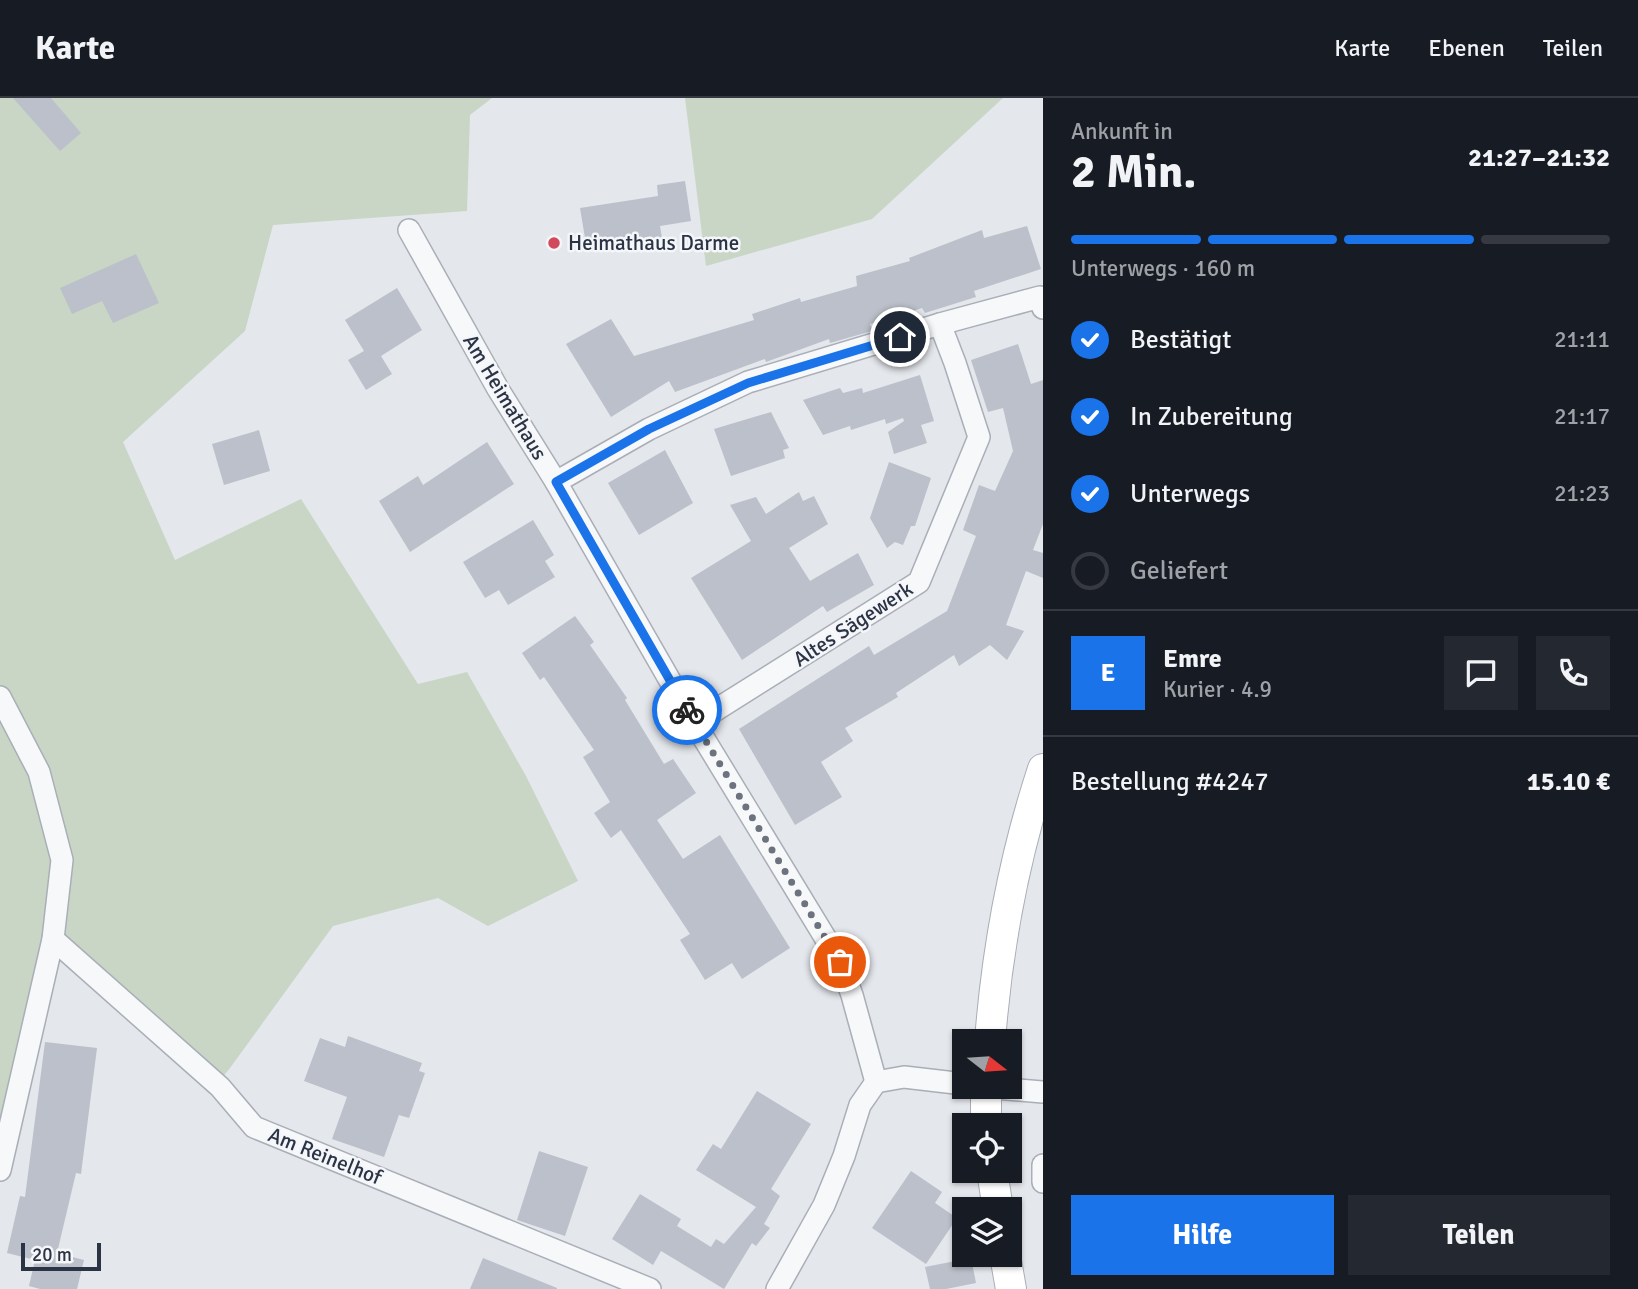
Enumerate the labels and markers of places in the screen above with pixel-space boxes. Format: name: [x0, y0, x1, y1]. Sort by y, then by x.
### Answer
place label: Heimathaus Darme: [568, 230, 739, 256]
marker: Heimathaus Darme: [546, 235, 562, 251]
pin: [870, 307, 930, 367]
pin: [810, 932, 870, 992]

